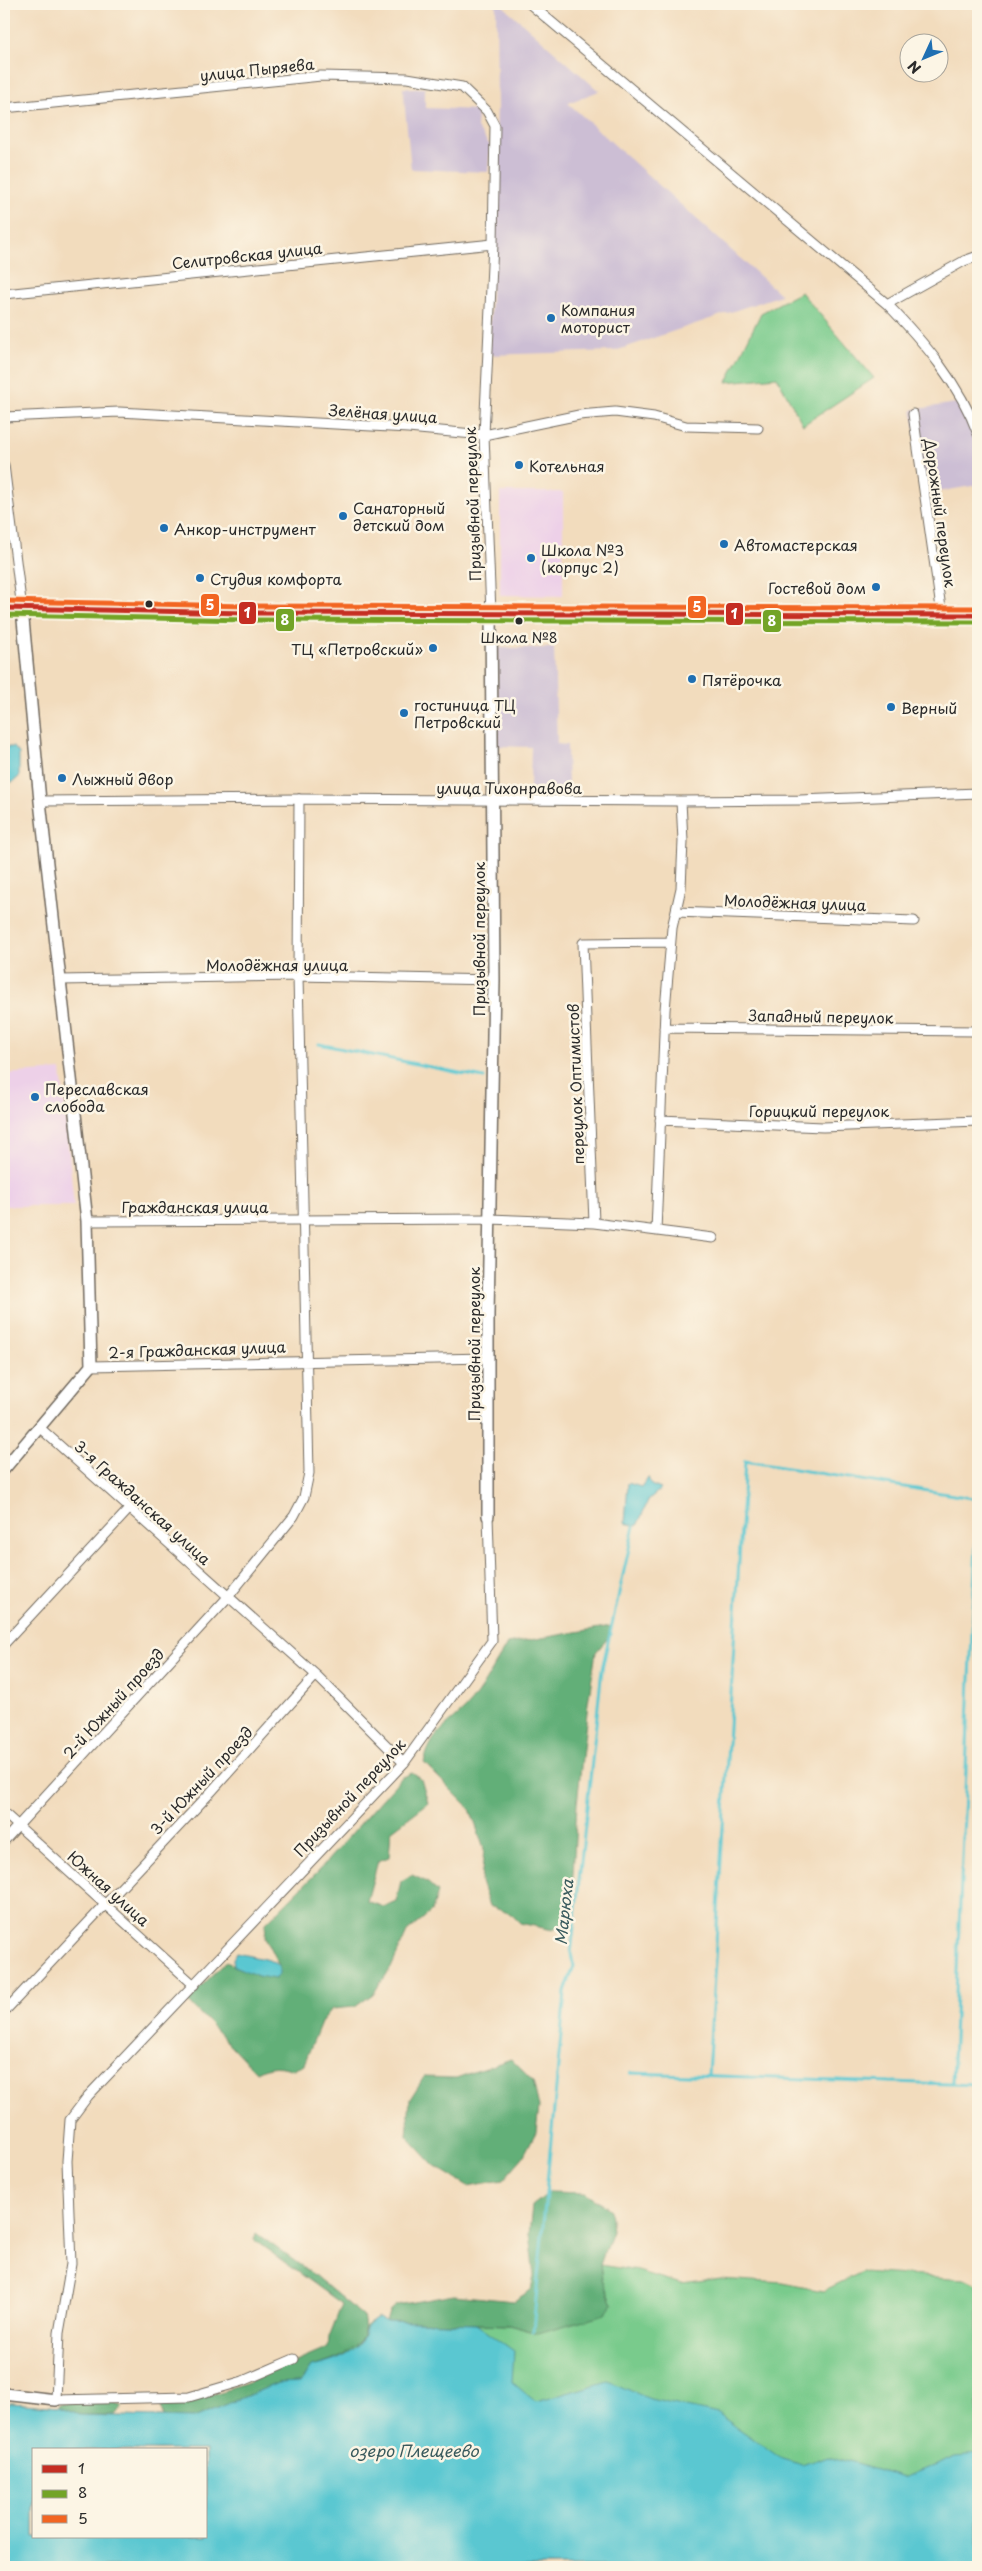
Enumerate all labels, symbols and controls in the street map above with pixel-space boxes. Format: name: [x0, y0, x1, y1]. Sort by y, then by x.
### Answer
north arrow: [900, 32, 950, 82]
street label: улица Пыряева: [199, 51, 316, 86]
text: N: [903, 56, 926, 79]
street label: Селитровская улица: [171, 236, 324, 274]
place label: Компания моторист: [561, 298, 635, 338]
marker: Компания моторист: [545, 312, 557, 324]
street label: Зелёная улица: [328, 398, 439, 428]
street label: Призывной переулок: [458, 426, 486, 582]
street label: Дорожный переулок: [919, 436, 963, 589]
place label: Котельная: [529, 454, 605, 477]
marker: Котельная: [513, 459, 525, 471]
place label: Санаторный детский дом: [353, 496, 445, 536]
marker: Санаторный детский дом: [337, 510, 349, 522]
place label: Анкор-инструмент: [174, 517, 317, 540]
marker: Анкор-инструмент: [158, 522, 170, 534]
place label: Автомастерская: [734, 533, 858, 556]
place label: Школа №3 (корпус 2): [541, 538, 624, 578]
marker: Автомастерская: [718, 538, 730, 550]
marker: Школа №3 (корпус 2): [525, 552, 537, 564]
place label: Студия комфорта: [210, 567, 342, 590]
marker: Студия комфорта: [194, 572, 206, 584]
place label: Гостевой дом: [768, 576, 866, 599]
marker: Гостевой дом: [870, 581, 882, 593]
line badge: 5: [200, 593, 220, 617]
text: 5: [206, 594, 215, 615]
line badge: 5: [687, 595, 707, 619]
text: 5: [693, 596, 702, 617]
unlabelled marker: [144, 599, 154, 609]
line badge: 1: [238, 601, 257, 625]
text: 1: [244, 602, 251, 623]
line badge: 1: [725, 602, 744, 626]
text: 1: [731, 603, 738, 624]
line badge: 8: [275, 608, 295, 632]
text: 8: [281, 609, 290, 630]
line badge: 8: [762, 609, 782, 633]
text: 8: [768, 610, 777, 631]
marker: Школа №8: [514, 616, 524, 626]
place label: Школа №8: [480, 627, 558, 648]
place label: ТЦ «Петровский»: [291, 637, 423, 660]
marker: ТЦ «Петровский»: [427, 642, 439, 654]
place label: Пятёрочка: [702, 668, 782, 691]
marker: Пятёрочка: [686, 673, 698, 685]
place label: гостиница ТЦ Петровский: [414, 693, 516, 733]
place label: Верный: [901, 696, 957, 719]
marker: Верный: [885, 701, 897, 713]
marker: гостиница ТЦ Петровский: [398, 707, 410, 719]
place label: Лыжный двор: [72, 767, 174, 790]
marker: Лыжный двор: [56, 772, 68, 784]
street label: улица Тихонравова: [436, 776, 583, 799]
street label: Призывной переулок: [467, 862, 490, 1016]
street label: Молодёжная улица: [724, 888, 867, 916]
street label: Молодёжная улица: [206, 953, 349, 976]
street label: переулок Оптимистов: [561, 1003, 589, 1165]
street label: Западный переулок: [748, 1003, 894, 1029]
place label: Переславская слобода: [45, 1077, 149, 1117]
marker: Переславская слобода: [29, 1091, 41, 1103]
street label: Горицкий переулок: [749, 1099, 889, 1122]
street label: Гражданская улица: [122, 1195, 269, 1218]
street label: Призывной переулок: [462, 1267, 485, 1421]
street label: 2-я Гражданская улица: [108, 1334, 287, 1364]
street label: 3-я Гражданская улица: [70, 1434, 217, 1570]
street label: 2-й Южный проезд: [57, 1643, 169, 1763]
street label: 3-й Южный проезд: [144, 1721, 258, 1839]
street label: Призывной переулок: [288, 1733, 410, 1861]
street label: Южная улица: [63, 1845, 155, 1931]
water label: Марюха: [548, 1877, 578, 1946]
water label: озеро Плещеево: [349, 2438, 480, 2462]
legend: [32, 2448, 208, 2538]
text: 1: [78, 2456, 85, 2479]
text: 8: [78, 2480, 87, 2503]
text: 5: [78, 2506, 88, 2529]

